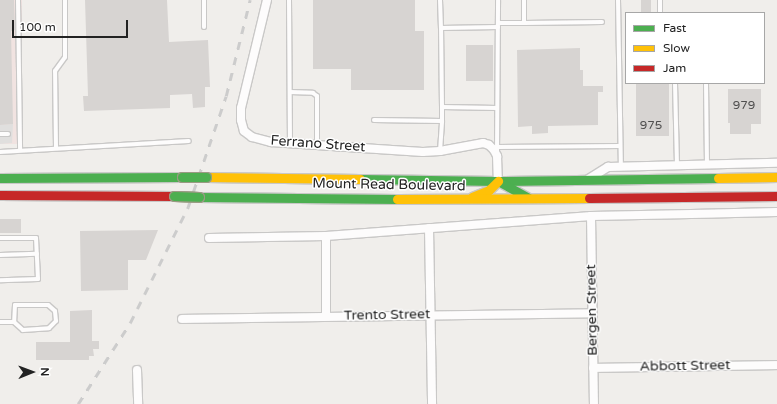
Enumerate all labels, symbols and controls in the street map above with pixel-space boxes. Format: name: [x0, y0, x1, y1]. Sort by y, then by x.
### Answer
scale bar: [14, 12, 130, 38]
legend: [625, 12, 765, 84]
text: 100 m: [19, 20, 56, 34]
text: Fast: [663, 21, 686, 35]
text: Slow: [663, 41, 690, 55]
text: Jam: [663, 61, 686, 75]
house number: 979: [733, 99, 755, 113]
house number: 975: [640, 119, 662, 133]
street label: Ferrano Street: [270, 132, 366, 156]
street label: Mount Read Boulevard: [312, 175, 466, 195]
street label: Bergen Street: [583, 264, 601, 356]
street label: Trento Street: [344, 306, 430, 324]
north arrow: [12, 352, 52, 392]
street label: Abbott Street: [639, 357, 731, 375]
text: N: [38, 367, 51, 376]

